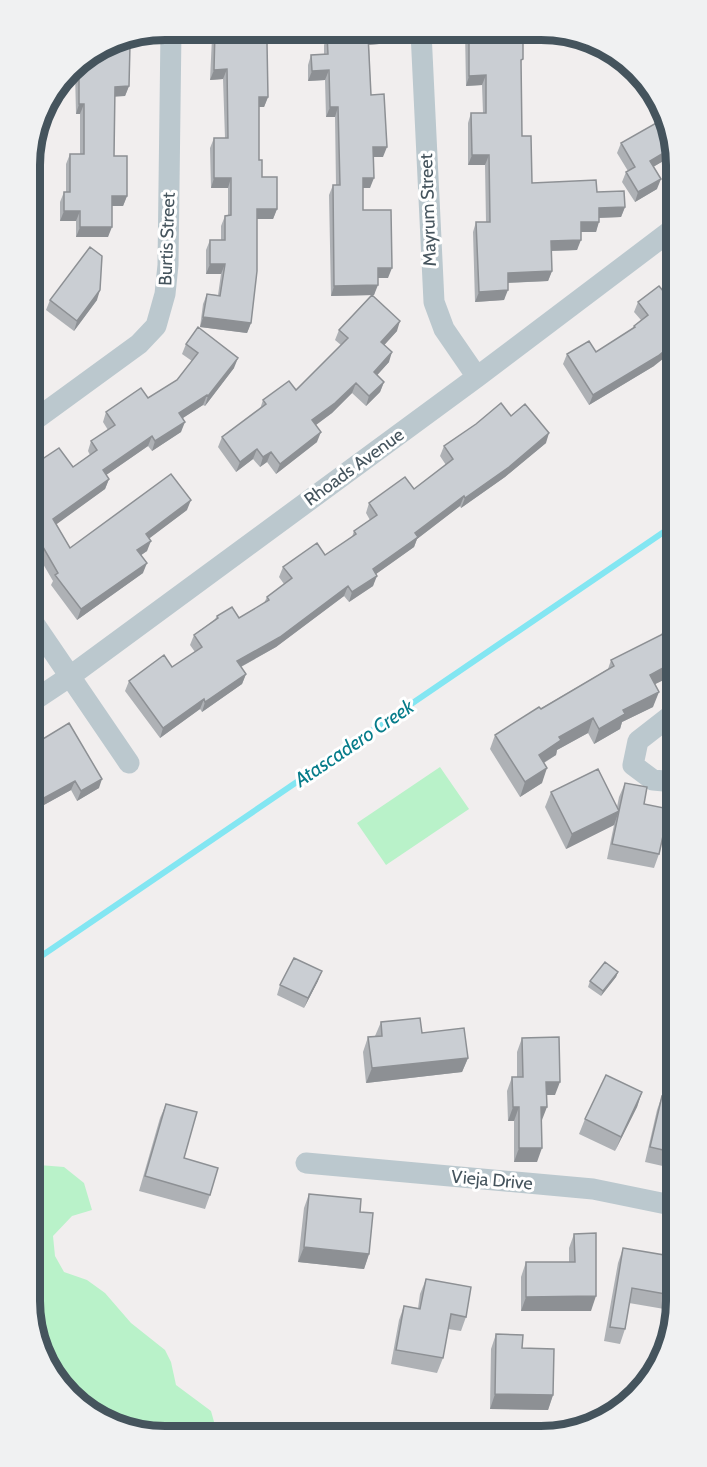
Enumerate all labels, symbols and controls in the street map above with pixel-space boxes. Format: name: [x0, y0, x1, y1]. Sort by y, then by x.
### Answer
street label: Mayrum Street: [415, 153, 441, 267]
street label: Burtis Street: [154, 192, 180, 286]
street label: Rhoads Avenue: [300, 424, 408, 510]
water label: Atascadero Creek: [289, 693, 419, 792]
street label: Vieja Drive: [450, 1165, 534, 1195]

